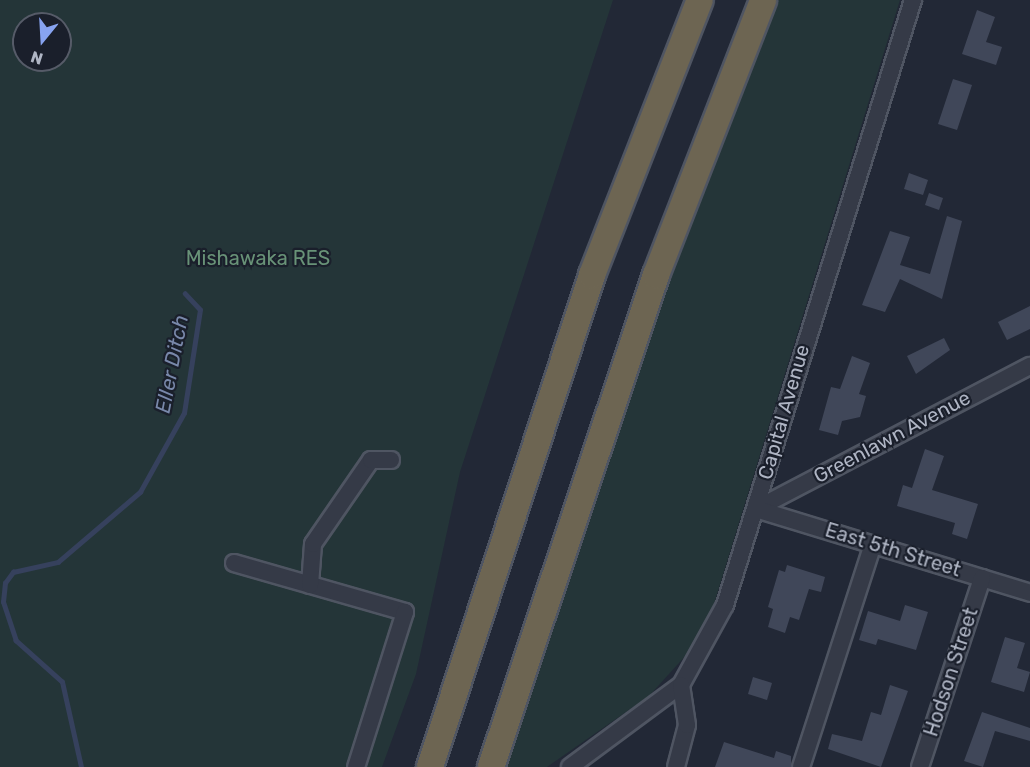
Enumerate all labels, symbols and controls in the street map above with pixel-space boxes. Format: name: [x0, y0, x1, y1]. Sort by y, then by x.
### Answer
north arrow: [12, 12, 72, 72]
text: N: [28, 47, 45, 69]
park label: Mishawaka RES: [186, 246, 330, 270]
water label: Eller Ditch: [150, 313, 194, 415]
street label: Capital Avenue: [753, 342, 815, 482]
street label: Greenlawn Avenue: [809, 385, 975, 489]
street label: East 5th Street: [822, 518, 964, 582]
street label: Hodson Street: [919, 604, 983, 740]

